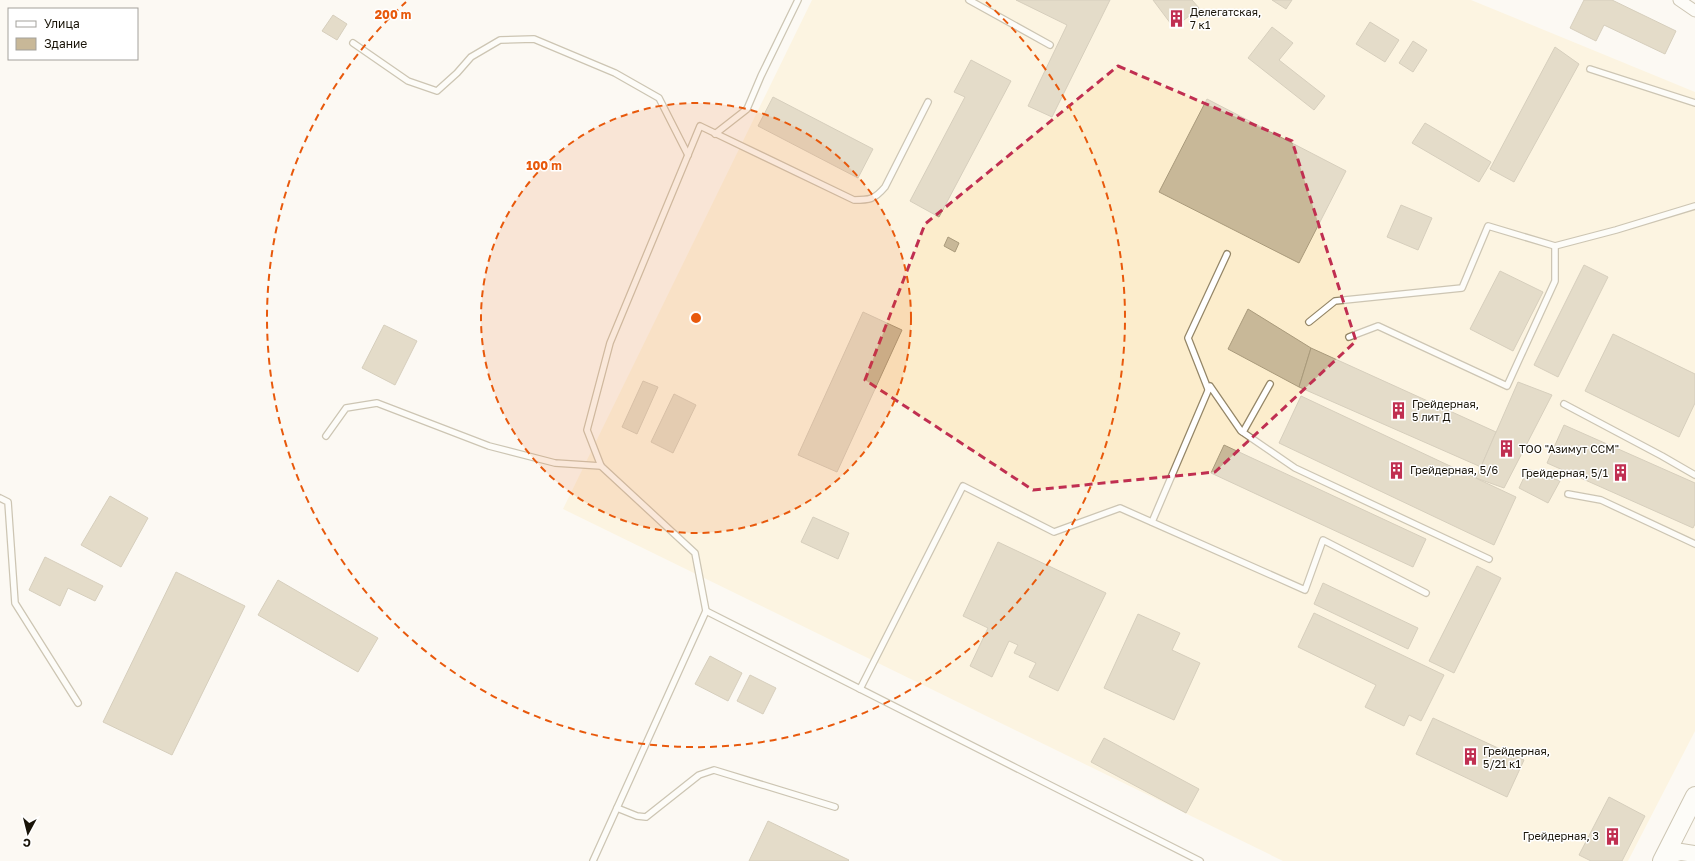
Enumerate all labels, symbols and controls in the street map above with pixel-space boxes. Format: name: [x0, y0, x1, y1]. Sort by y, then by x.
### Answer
place label: Делегатская, 7 к1: [1190, 5, 1261, 31]
text: 200 m: [375, 7, 411, 22]
legend: [8, 8, 138, 60]
building icon: Делегатская, 7 к1: [1167, 8, 1187, 28]
text: Улица: [44, 16, 80, 31]
text: Здание: [44, 36, 87, 51]
text: 100 m: [526, 158, 562, 173]
centre of rings: [689, 311, 703, 325]
place label: Грейдерная, 5 лит Д: [1412, 397, 1479, 423]
building icon: Грейдерная, 5 лит Д: [1389, 400, 1409, 420]
building icon: ТОО "Азимут ССМ": [1496, 439, 1516, 459]
place label: ТОО "Азимут ССМ": [1519, 442, 1619, 455]
building icon: Грейдерная, 5/6: [1387, 460, 1407, 480]
place label: Грейдерная, 5/6: [1410, 463, 1499, 476]
building icon: Грейдерная, 5/1: [1611, 463, 1631, 483]
place label: Грейдерная, 5/1: [1521, 466, 1608, 479]
place label: Грейдерная, 5/21 к1: [1483, 744, 1550, 770]
building icon: Грейдерная, 5/21 к1: [1460, 747, 1480, 767]
north arrow: [8, 813, 48, 853]
building icon: Грейдерная, 3: [1602, 826, 1622, 846]
place label: Грейдерная, 3: [1523, 829, 1599, 842]
text: С: [22, 836, 31, 850]

